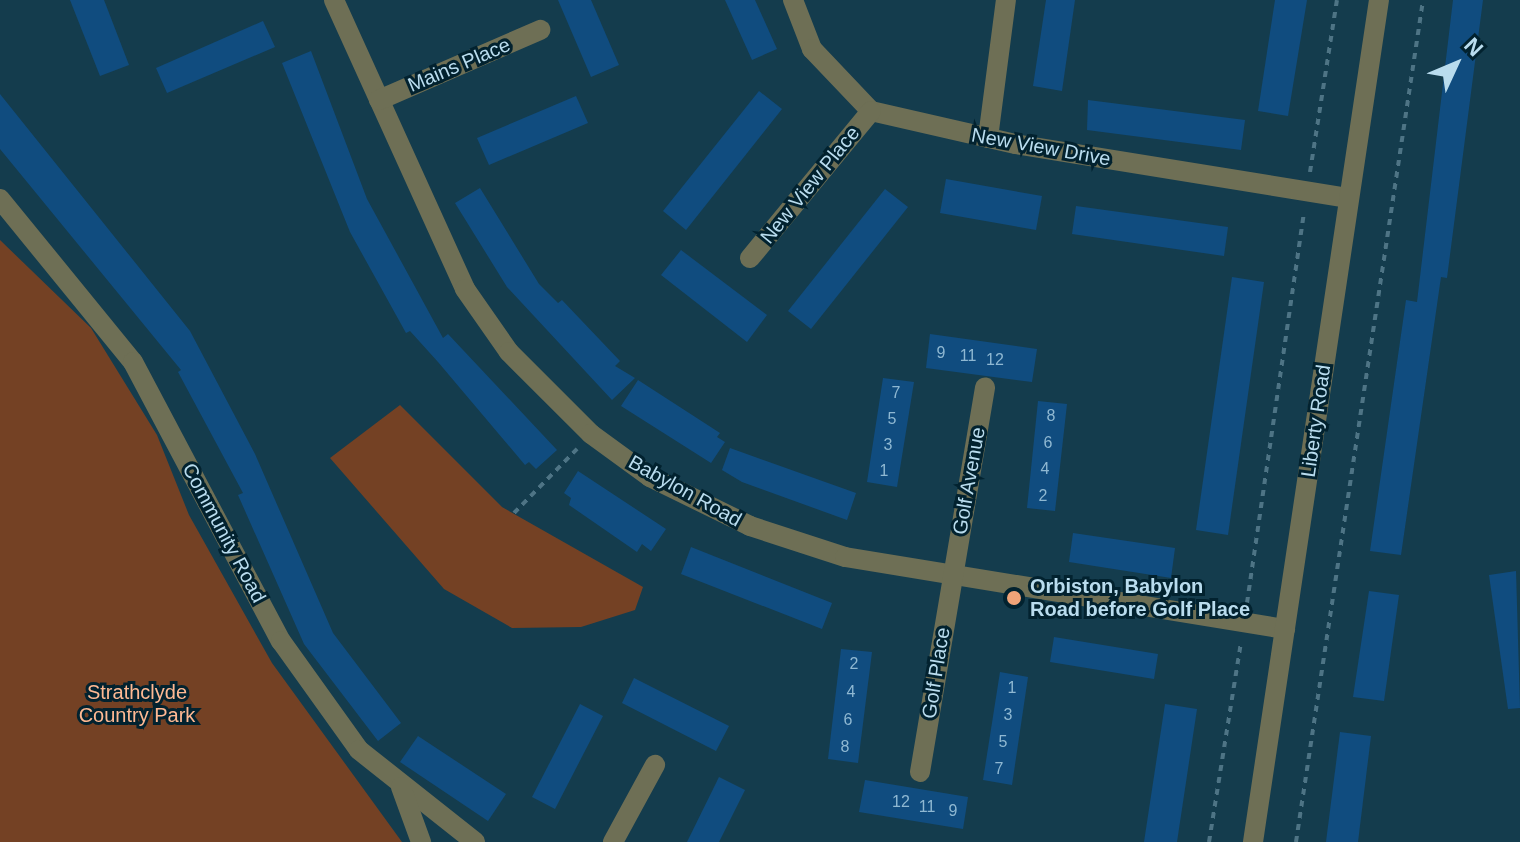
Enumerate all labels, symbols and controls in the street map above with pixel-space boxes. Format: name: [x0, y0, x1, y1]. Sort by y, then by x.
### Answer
north arrow: [1416, 24, 1496, 104]
street label: Mains Place: [404, 33, 514, 97]
text: N: [1459, 33, 1488, 61]
street label: New View Place: [755, 121, 865, 249]
street label: New View Drive: [970, 123, 1112, 171]
house number: 9: [937, 343, 945, 363]
house number: 11: [960, 346, 976, 366]
house number: 12: [986, 350, 1004, 370]
street label: Liberty Road: [1296, 363, 1336, 479]
house number: 7: [892, 383, 900, 403]
house number: 8: [1047, 406, 1055, 426]
house number: 5: [888, 409, 896, 429]
street label: Golf Avenue: [948, 425, 990, 537]
house number: 6: [1044, 433, 1052, 453]
house number: 3: [884, 435, 892, 455]
street label: Babylon Road: [624, 450, 746, 532]
street label: Community Road: [177, 459, 271, 607]
house number: 4: [1041, 459, 1049, 479]
house number: 1: [880, 461, 888, 481]
house number: 2: [1039, 486, 1047, 506]
place label: Orbiston, Babylon Road before Golf Place: [1030, 574, 1250, 621]
marker: Orbiston, Babylon Road before Golf Place: [1005, 589, 1023, 607]
street label: Golf Place: [917, 626, 955, 720]
house number: 2: [850, 654, 858, 674]
house number: 1: [1008, 678, 1016, 698]
park label: Strathclyde Country Park: [79, 680, 195, 727]
house number: 4: [847, 682, 855, 702]
house number: 3: [1004, 705, 1012, 725]
house number: 6: [844, 710, 852, 730]
house number: 5: [999, 732, 1007, 752]
house number: 8: [841, 737, 849, 757]
house number: 7: [995, 759, 1003, 779]
house number: 12: [892, 792, 910, 812]
house number: 11: [919, 797, 935, 817]
house number: 9: [949, 801, 957, 821]

